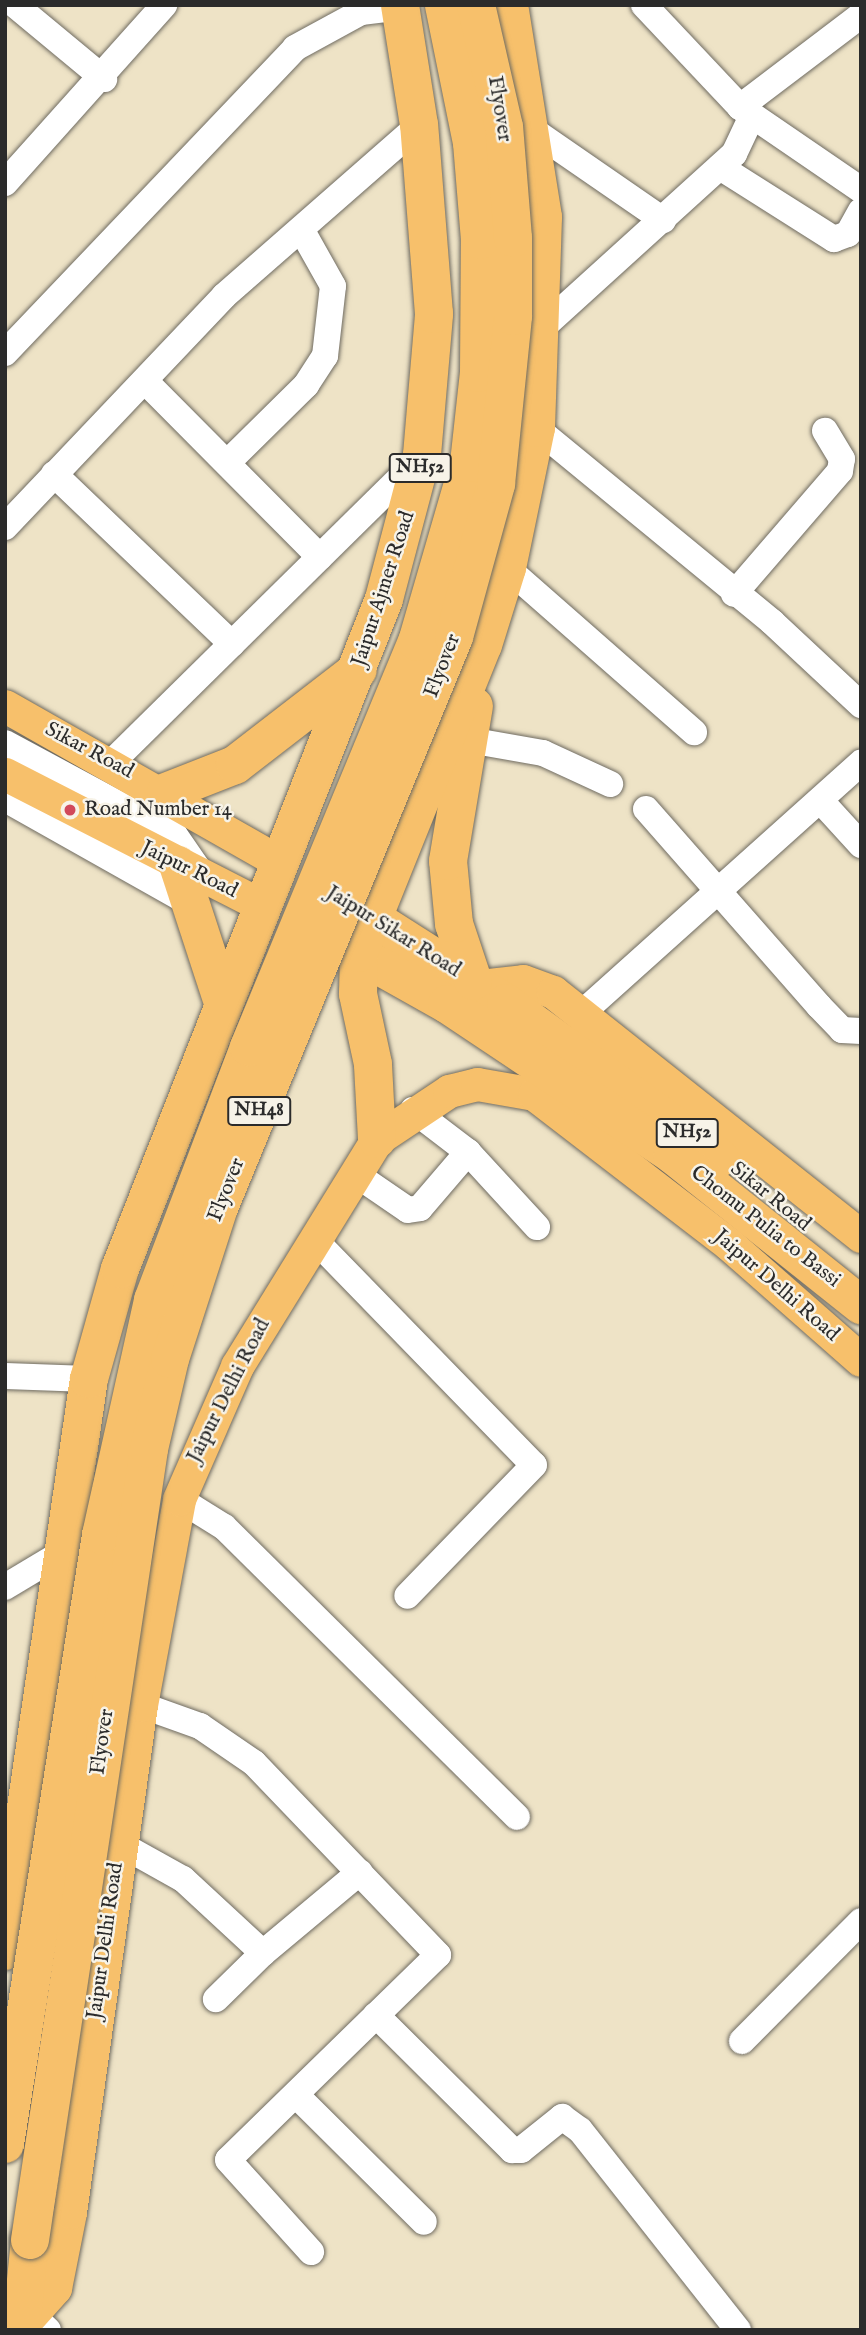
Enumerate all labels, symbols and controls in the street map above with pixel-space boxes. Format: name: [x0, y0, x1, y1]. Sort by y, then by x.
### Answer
street label: Flyover: [481, 74, 517, 144]
road number: NH52: [388, 453, 452, 484]
street label: Jaipur Ajmer Road: [347, 508, 421, 670]
street label: Flyover: [419, 630, 467, 702]
street label: Sikar Road: [41, 717, 137, 785]
place label: Road Number 14: [84, 797, 232, 823]
marker: Road Number 14: [62, 802, 78, 818]
street label: Jaipur Road: [136, 836, 242, 904]
street label: Jaipur Sikar Road: [321, 881, 465, 983]
road number: NH48: [226, 1096, 292, 1126]
road number: NH52: [656, 1118, 718, 1148]
street label: Flyover: [203, 1154, 251, 1226]
street label: Sikar Road: [725, 1157, 815, 1237]
street label: Chomu Pulia to Bassi: [685, 1161, 845, 1293]
street label: Jaipur Delhi Road: [708, 1225, 844, 1347]
street label: Jaipur Delhi Road: [182, 1315, 276, 1467]
street label: Flyover: [86, 1707, 120, 1777]
street label: Jaipur Delhi Road: [83, 1861, 129, 2021]

